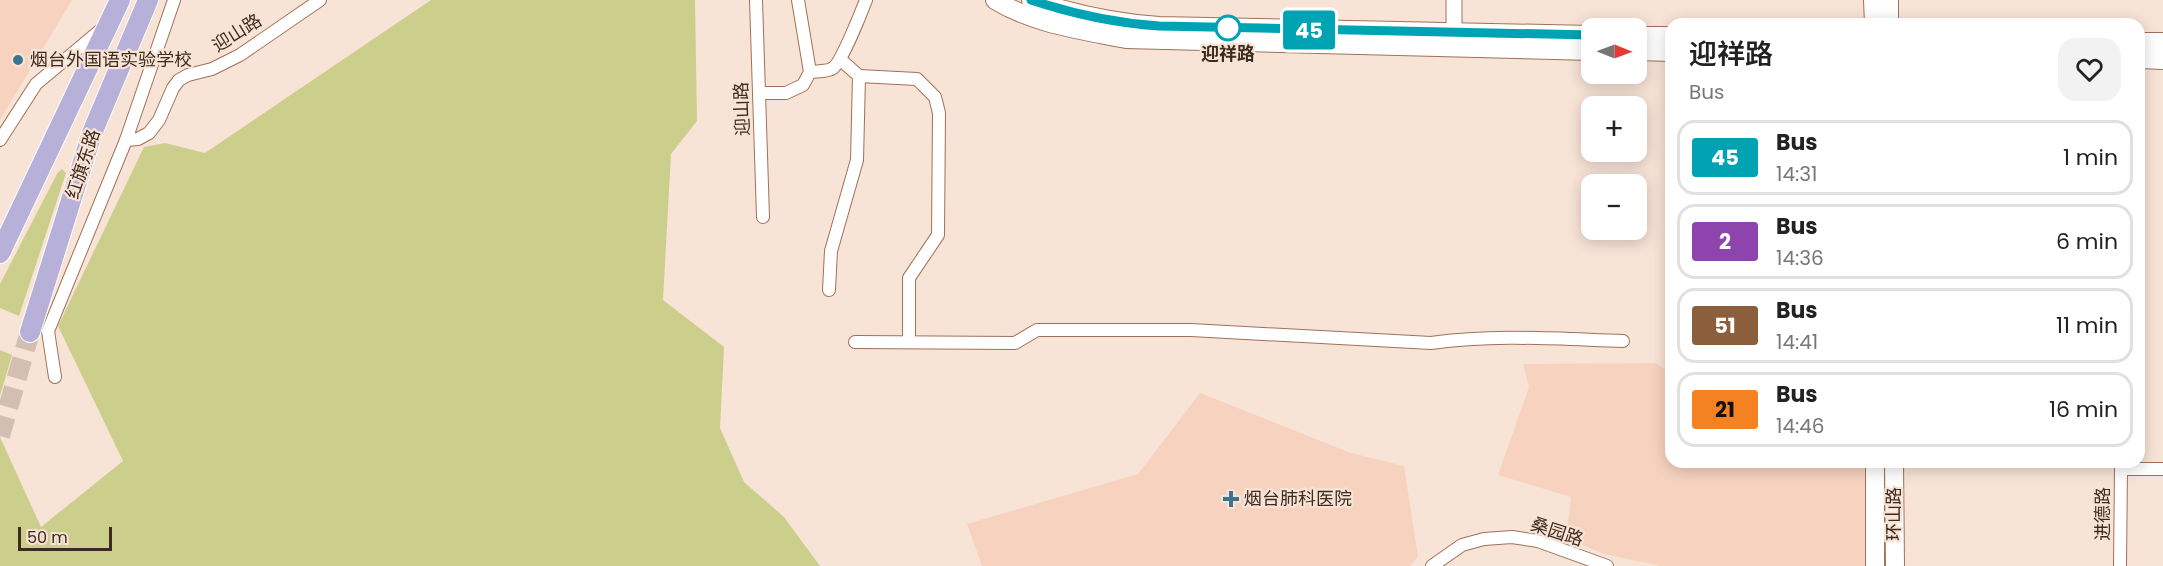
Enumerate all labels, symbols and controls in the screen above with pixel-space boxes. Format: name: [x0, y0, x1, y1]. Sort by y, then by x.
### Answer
street label: 迎山路: [207, 8, 266, 57]
line badge: 45: [1282, 10, 1336, 50]
marker: 迎祥路: [1215, 15, 1241, 41]
text: 45: [1295, 16, 1323, 45]
north arrow: [1581, 18, 1647, 84]
map controls: [1581, 18, 1647, 240]
text: 迎祥路: [1689, 35, 1773, 74]
button: heart: [2058, 38, 2121, 101]
place label: 迎祥路: [1201, 41, 1255, 66]
place label: 烟台外国语实验学校: [30, 47, 192, 72]
marker: 烟台外国语实验学校: [11, 53, 25, 67]
text: Bus: [1689, 78, 1725, 106]
street label: 迎山路: [728, 82, 755, 136]
button: +: [1581, 96, 1647, 162]
street label: 红旗东路: [60, 126, 106, 202]
text: Bus: [1776, 127, 1818, 158]
text: 1 min: [2063, 142, 2118, 173]
text: 45: [1711, 143, 1739, 172]
text: 14:31: [1776, 160, 1817, 188]
button: −: [1581, 174, 1647, 240]
text: Bus: [1776, 211, 1818, 242]
text: 6 min: [2056, 226, 2118, 257]
text: 2: [1719, 227, 1731, 256]
text: 14:36: [1776, 244, 1824, 272]
text: Bus: [1776, 295, 1818, 326]
text: 11 min: [2056, 310, 2118, 341]
text: 51: [1714, 311, 1736, 340]
text: 14:41: [1776, 328, 1818, 356]
text: Bus: [1776, 379, 1818, 410]
text: 16 min: [2049, 394, 2118, 425]
text: 21: [1715, 395, 1735, 424]
text: 14:46: [1776, 412, 1825, 440]
place label: 烟台肺科医院: [1244, 486, 1352, 511]
street label: 环山路: [1881, 487, 1906, 541]
street label: 进德路: [2090, 487, 2115, 541]
marker: 烟台肺科医院: [1222, 490, 1240, 508]
street label: 桑园路: [1528, 511, 1587, 552]
scale bar: [18, 524, 112, 552]
text: 50 m: [27, 526, 68, 549]

